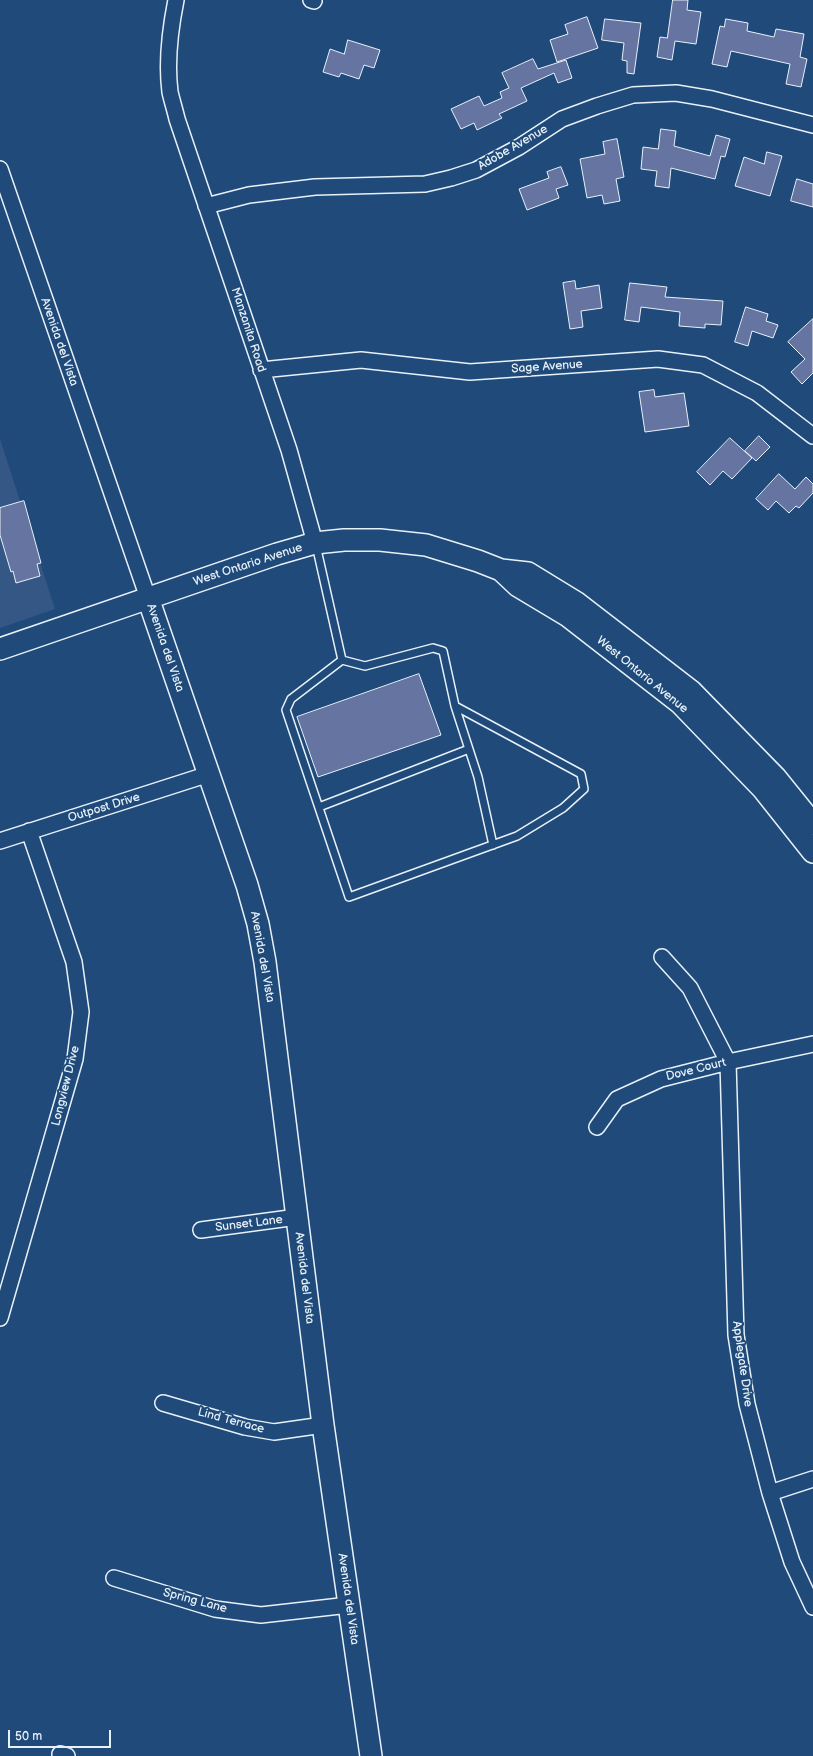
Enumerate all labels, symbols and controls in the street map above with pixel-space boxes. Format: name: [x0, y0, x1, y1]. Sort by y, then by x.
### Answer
street label: Adobe Avenue: [476, 122, 550, 174]
street label: Manzanita Road: [228, 286, 268, 374]
street label: Avenida del Vista: [37, 296, 81, 388]
street label: Sage Avenue: [511, 357, 583, 377]
street label: West Ontario Avenue: [192, 541, 304, 589]
street label: Avenida del Vista: [143, 602, 187, 694]
street label: West Ontario Avenue: [593, 634, 691, 716]
street label: Outpost Drive: [66, 790, 142, 826]
street label: Avenida del Vista: [247, 910, 277, 1004]
street label: Longview Drive: [49, 1044, 83, 1128]
street label: Dove Court: [664, 1056, 728, 1084]
street label: Sunset Lane: [214, 1213, 284, 1235]
street label: Avenida del Vista: [291, 1231, 317, 1325]
street label: Applegate Drive: [729, 1320, 755, 1408]
street label: Lind Terrace: [196, 1405, 266, 1437]
street label: Avenida del Vista: [334, 1552, 362, 1646]
street label: Spring Lane: [161, 1586, 229, 1616]
scale bar: [10, 1722, 113, 1748]
text: 50 m: [15, 1729, 42, 1744]

